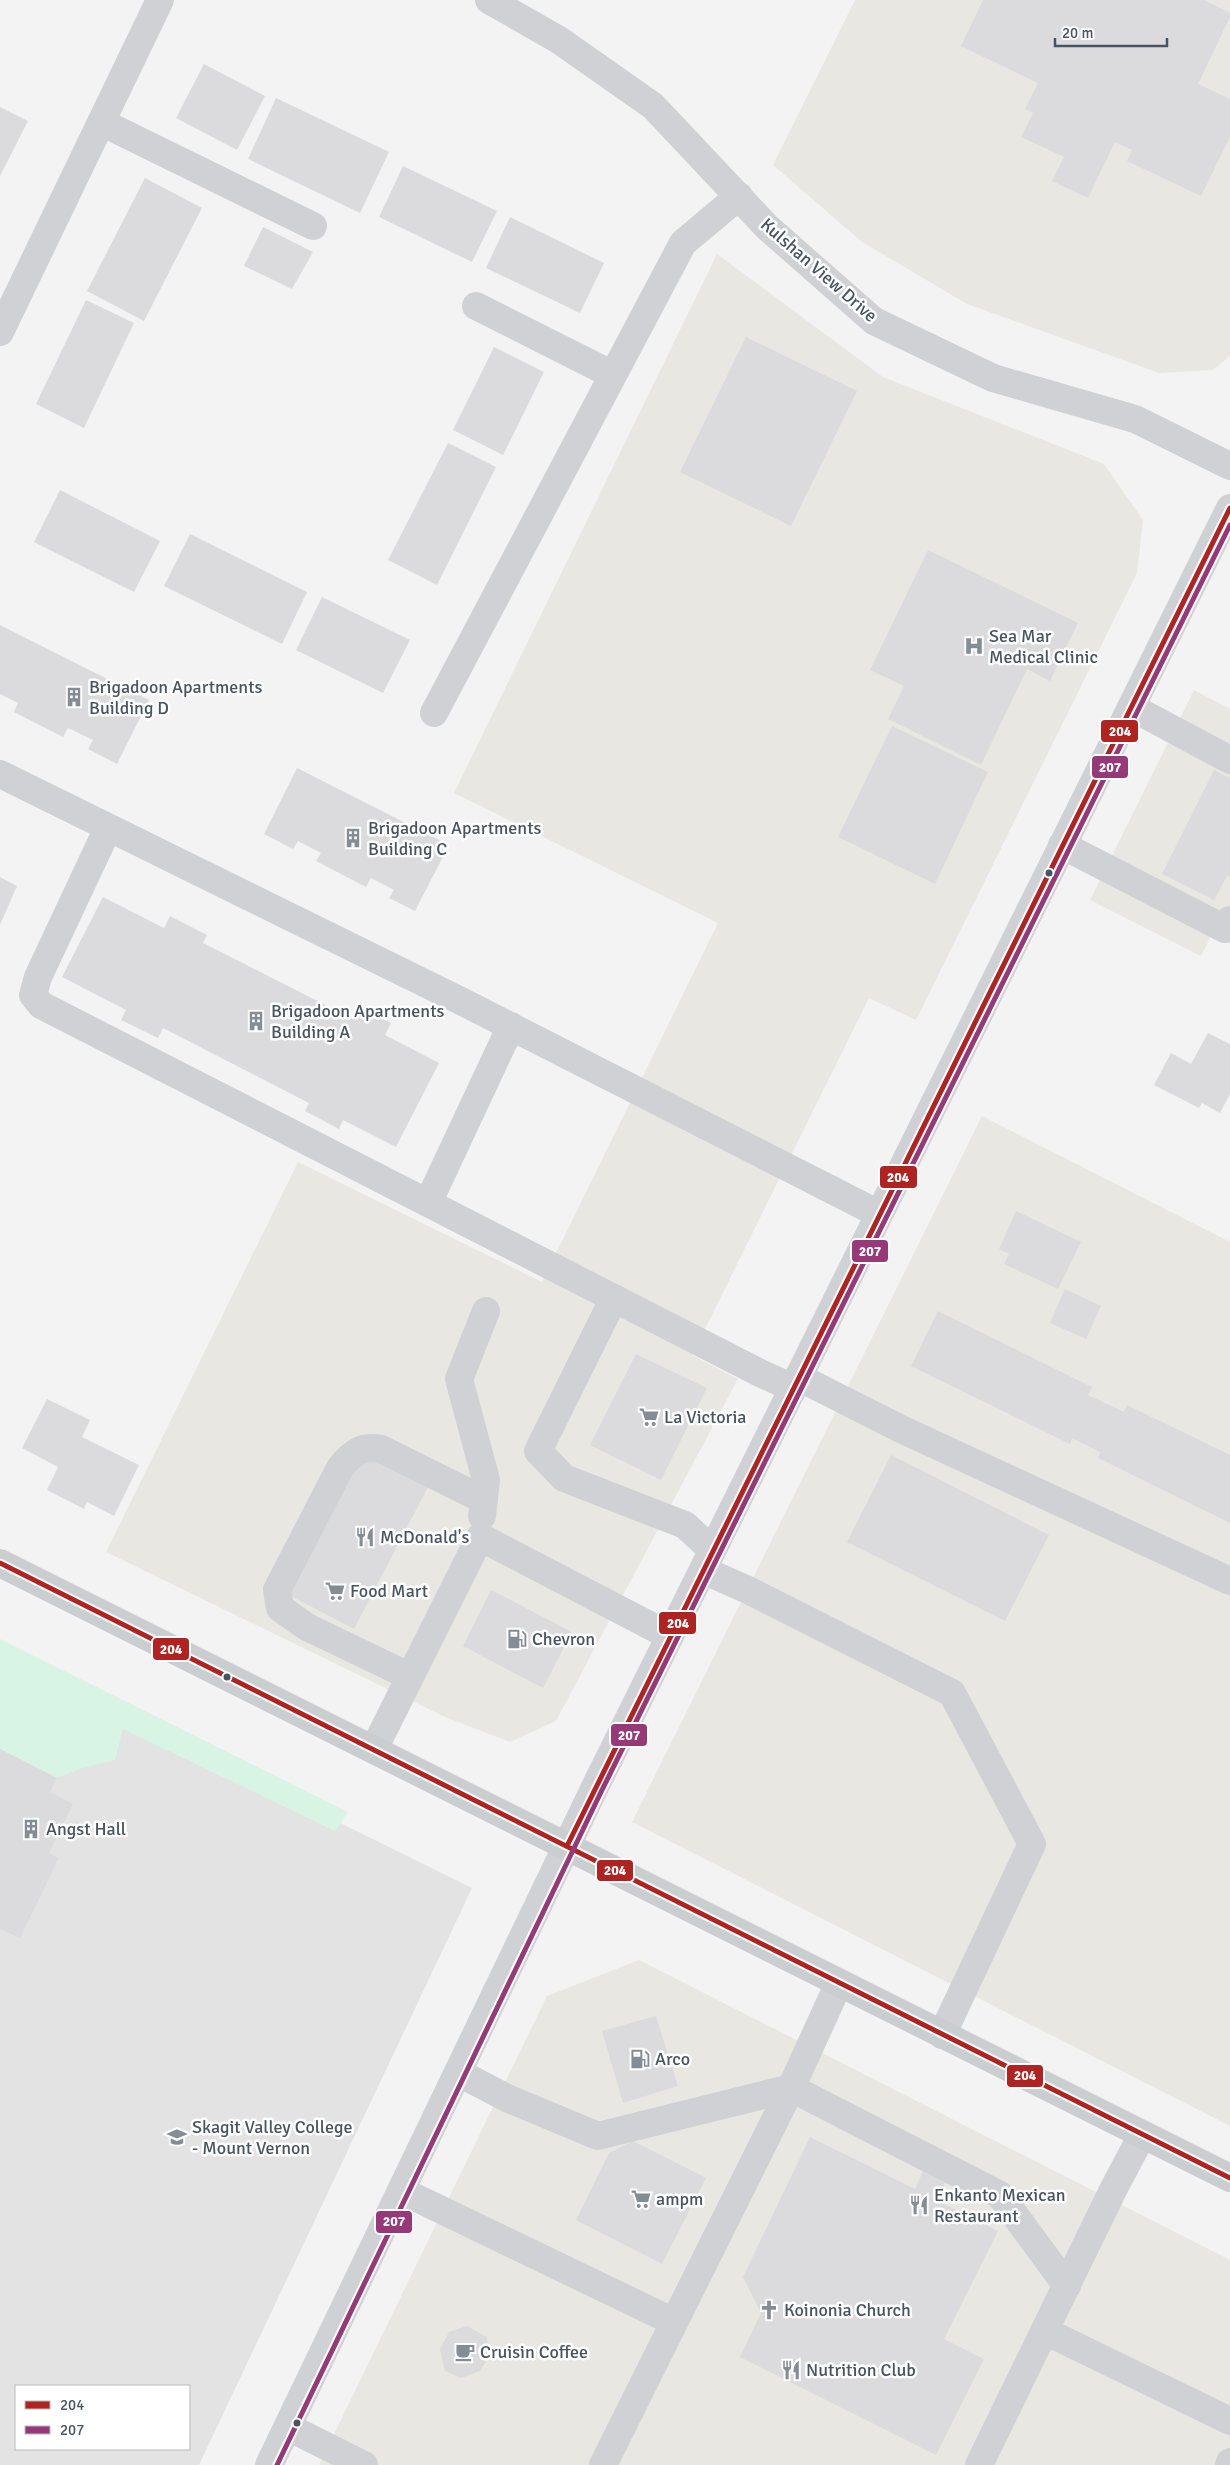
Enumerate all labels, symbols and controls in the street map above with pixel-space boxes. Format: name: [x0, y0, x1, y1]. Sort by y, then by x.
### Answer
scale bar: [1055, 15, 1168, 47]
text: 20 m: [1062, 24, 1093, 42]
street label: Kulshan View Drive: [756, 213, 882, 327]
place label: Sea Mar Medical Clinic: [989, 625, 1098, 668]
hospital icon: Sea Mar Medical Clinic: [963, 635, 985, 657]
place label: Brigadoon Apartments Building D: [89, 676, 262, 719]
building icon: Brigadoon Apartments Building D: [63, 686, 85, 708]
line badge: 204: [1100, 719, 1139, 743]
text: 204: [1109, 723, 1132, 740]
line badge: 207: [1091, 755, 1129, 779]
text: 207: [1099, 759, 1122, 776]
place label: Brigadoon Apartments Building C: [368, 817, 541, 860]
building icon: Brigadoon Apartments Building C: [342, 827, 364, 849]
unlabelled marker: [1044, 868, 1054, 878]
place label: Brigadoon Apartments Building A: [271, 1000, 444, 1043]
building icon: Brigadoon Apartments Building A: [245, 1010, 267, 1032]
line badge: 204: [879, 1165, 918, 1189]
text: 204: [887, 1169, 910, 1186]
line badge: 207: [851, 1239, 889, 1263]
text: 207: [859, 1243, 882, 1260]
supermarket icon: La Victoria: [638, 1406, 660, 1428]
place label: La Victoria: [664, 1406, 746, 1428]
restaurant icon: McDonald's: [354, 1526, 376, 1548]
place label: McDonald's: [380, 1526, 469, 1548]
supermarket icon: Food Mart: [324, 1580, 346, 1602]
place label: Food Mart: [350, 1580, 428, 1602]
line badge: 204: [658, 1611, 697, 1635]
text: 204: [667, 1615, 690, 1632]
fuel station icon: Chevron: [506, 1628, 528, 1650]
place label: Chevron: [532, 1628, 595, 1650]
line badge: 204: [152, 1637, 190, 1661]
text: 204: [160, 1641, 183, 1658]
unlabelled marker: [222, 1672, 232, 1682]
line badge: 207: [610, 1723, 648, 1747]
text: 207: [618, 1727, 641, 1744]
building icon: Angst Hall: [20, 1818, 42, 1840]
place label: Angst Hall: [46, 1818, 126, 1840]
line badge: 204: [596, 1859, 634, 1882]
text: 204: [604, 1862, 627, 1879]
fuel station icon: Arco: [629, 2048, 651, 2070]
place label: Arco: [655, 2048, 690, 2070]
line badge: 204: [1006, 2064, 1044, 2088]
text: 204: [1014, 2067, 1037, 2084]
place label: Skagit Valley College - Mount Vernon: [192, 2116, 353, 2159]
school or university icon: Skagit Valley College - Mount Vernon: [166, 2126, 188, 2148]
place label: Enkanto Mexican Restaurant: [934, 2184, 1066, 2227]
supermarket icon: ampm: [630, 2188, 652, 2210]
place label: ampm: [656, 2188, 703, 2210]
restaurant icon: Enkanto Mexican Restaurant: [908, 2194, 930, 2216]
line badge: 207: [375, 2210, 413, 2234]
text: 207: [383, 2213, 406, 2230]
church icon: Koinonia Church: [758, 2299, 780, 2321]
place label: Koinonia Church: [784, 2299, 911, 2321]
cafe icon: Cruisin Coffee: [454, 2341, 476, 2363]
place label: Cruisin Coffee: [480, 2341, 588, 2363]
restaurant icon: Nutrition Club: [780, 2359, 802, 2381]
place label: Nutrition Club: [806, 2359, 916, 2381]
legend: [15, 2385, 190, 2450]
text: 204: [60, 2396, 84, 2414]
unlabelled marker: [292, 2418, 302, 2428]
text: 207: [60, 2421, 84, 2439]

